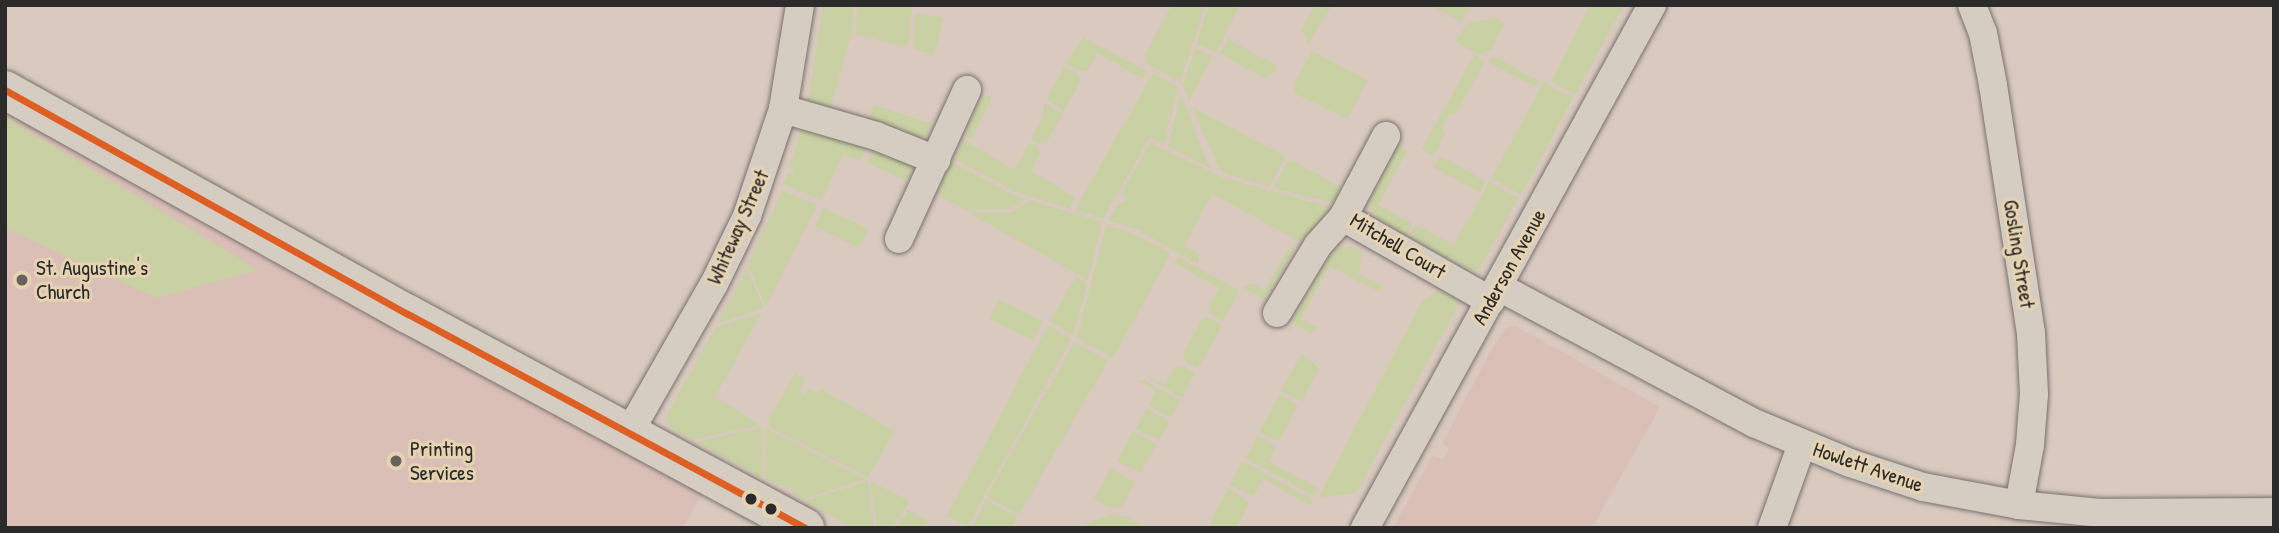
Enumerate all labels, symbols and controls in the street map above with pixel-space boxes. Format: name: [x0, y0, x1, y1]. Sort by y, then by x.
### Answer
street label: Whiteway Street: [702, 166, 774, 288]
street label: Gosling Street: [1998, 198, 2040, 310]
street label: Anderson Avenue: [1467, 205, 1551, 329]
street label: Mitchell Court: [1346, 208, 1450, 284]
place label: St. Augustine's Church: [36, 255, 148, 305]
marker: St. Augustine's Church: [14, 272, 30, 288]
place label: Printing Services: [410, 436, 474, 486]
street label: Howlett Avenue: [1810, 436, 1926, 498]
marker: Printing Services: [388, 453, 404, 469]
unlabelled marker: [744, 492, 758, 506]
unlabelled marker: [764, 502, 778, 516]

